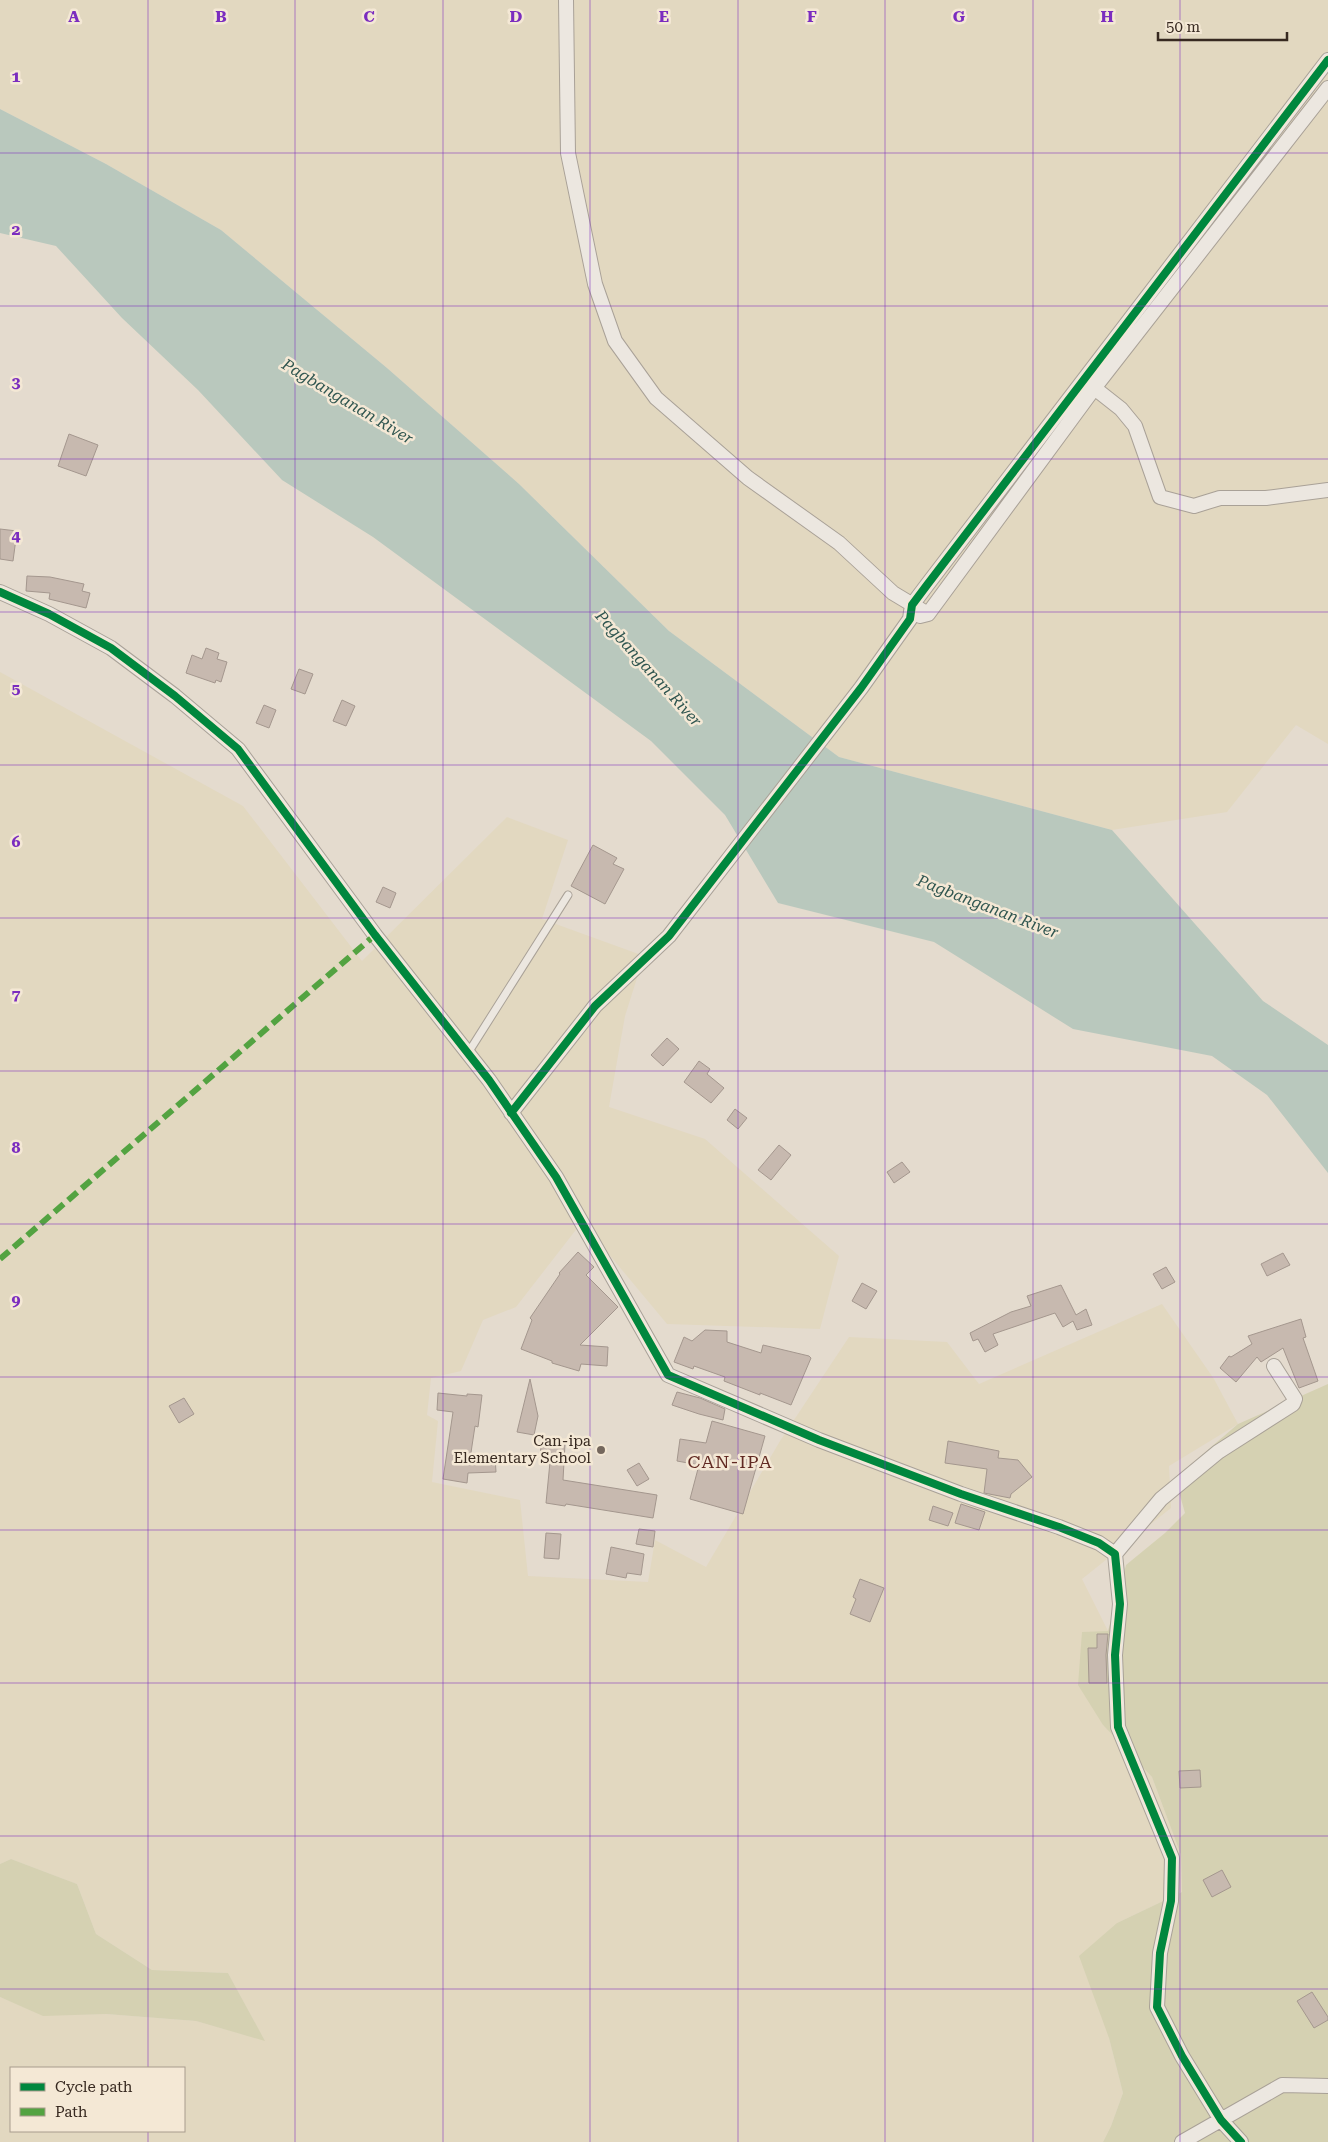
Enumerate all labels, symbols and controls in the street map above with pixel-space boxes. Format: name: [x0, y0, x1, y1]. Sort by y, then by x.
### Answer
text: A: [68, 7, 80, 26]
text: B: [215, 7, 227, 26]
text: C: [363, 7, 375, 26]
text: D: [510, 7, 523, 26]
text: E: [659, 7, 669, 26]
text: F: [807, 7, 817, 26]
text: G: [953, 7, 966, 26]
text: H: [1100, 7, 1114, 26]
scale bar: [1158, 10, 1287, 42]
text: 50 m: [1166, 18, 1201, 36]
text: 1: [12, 67, 21, 86]
text: 2: [12, 220, 21, 239]
water label: Pagbanganan River: [278, 354, 417, 448]
text: 3: [12, 373, 21, 392]
text: 4: [12, 526, 21, 545]
water label: Pagbanganan River: [591, 606, 706, 730]
text: 5: [12, 679, 21, 698]
text: 6: [12, 832, 21, 851]
water label: Pagbanganan River: [914, 870, 1061, 942]
text: 7: [12, 985, 21, 1004]
text: 8: [12, 1138, 21, 1157]
text: 9: [12, 1291, 21, 1310]
place label: Can-ipa Elementary School: [453, 1432, 591, 1467]
marker: Can-ipa Elementary School: [595, 1444, 607, 1456]
district label: CAN-IPA: [688, 1451, 772, 1472]
legend: [10, 2067, 185, 2132]
text: Cycle path: [55, 2078, 133, 2096]
text: Path: [55, 2103, 88, 2121]

